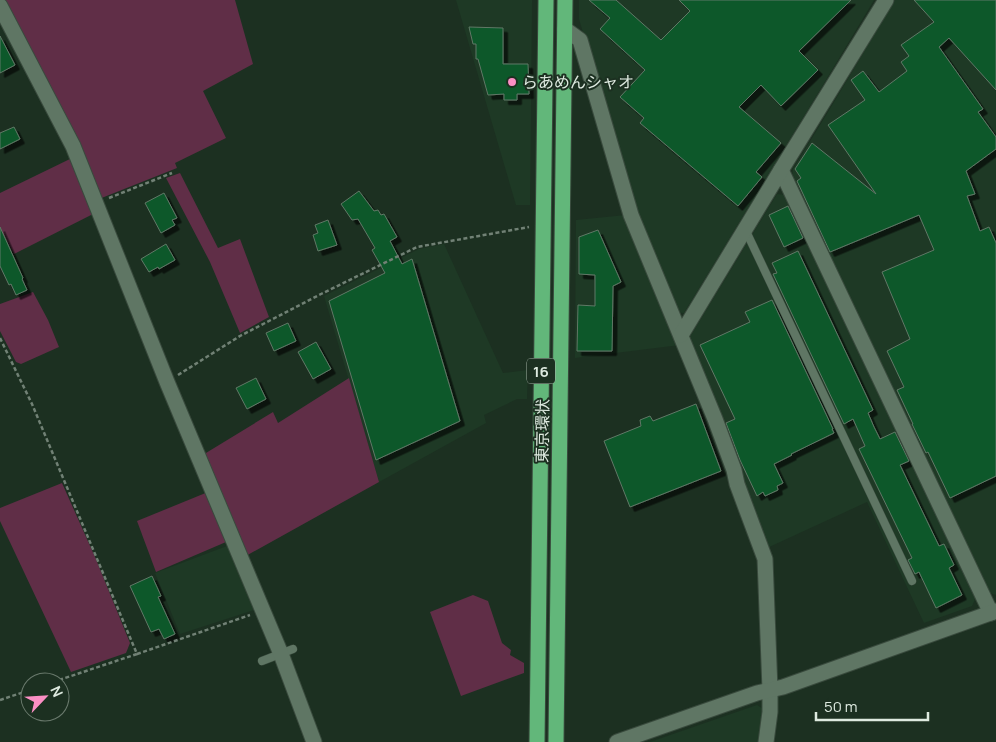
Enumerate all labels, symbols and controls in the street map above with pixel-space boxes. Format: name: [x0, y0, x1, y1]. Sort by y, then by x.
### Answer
place label: らあめんシャオ: [522, 71, 634, 93]
marker: らあめんシャオ: [506, 76, 518, 88]
road number: 16: [527, 358, 555, 384]
street label: 東京環状: [530, 399, 554, 463]
north arrow: [20, 672, 70, 722]
text: N: [46, 683, 68, 700]
scale bar: [816, 690, 928, 722]
text: 50 m: [824, 696, 858, 717]

